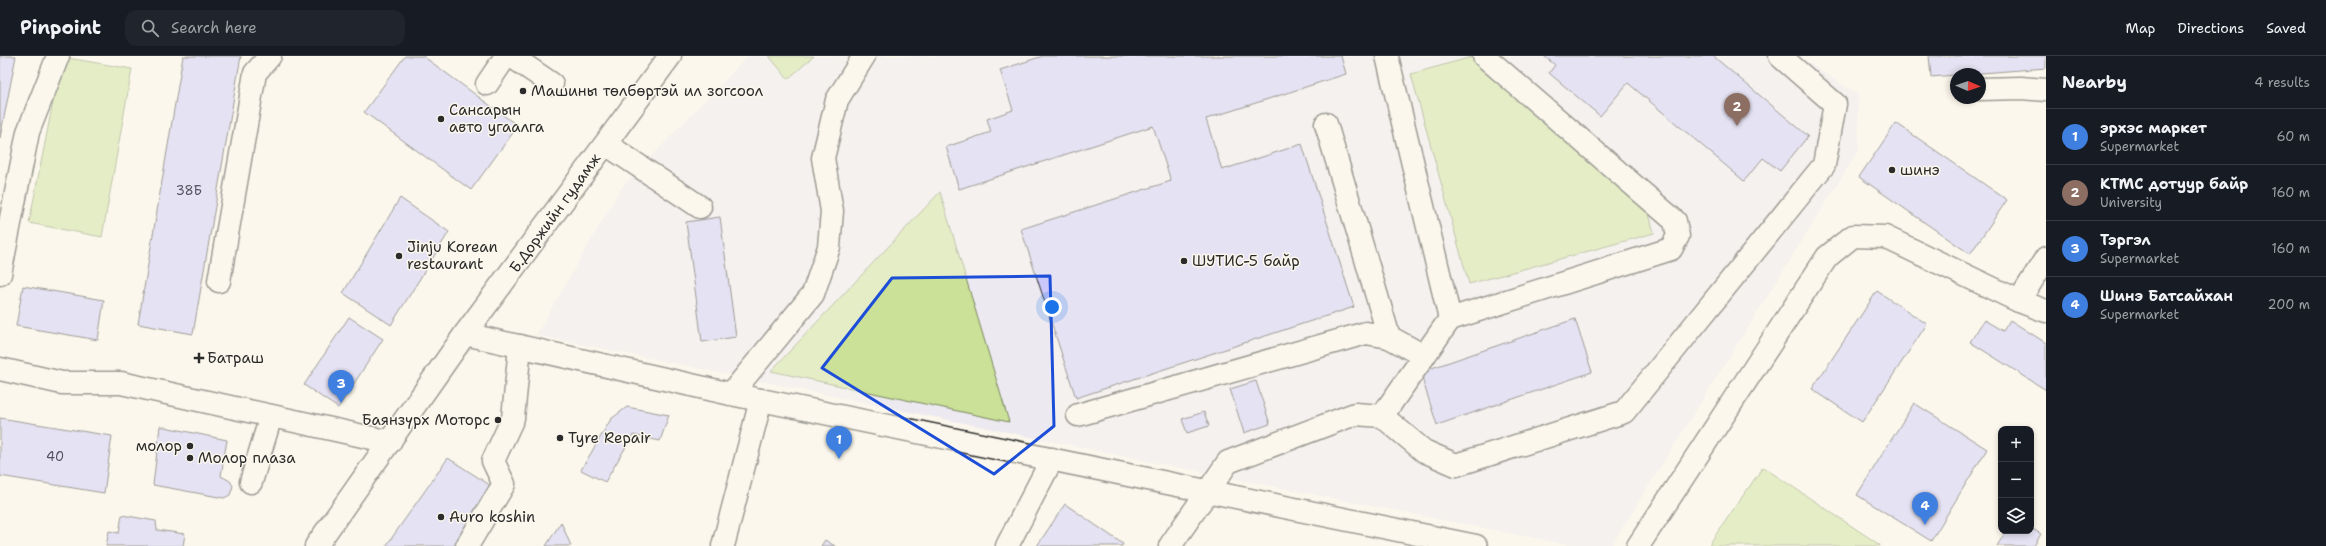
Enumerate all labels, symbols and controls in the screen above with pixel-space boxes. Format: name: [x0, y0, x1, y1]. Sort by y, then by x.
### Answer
search box: [125, 10, 405, 46]
text: Pinpoint: [20, 15, 101, 40]
icon: search: [139, 17, 161, 39]
text: Search here: [171, 18, 257, 38]
text: Map: [2126, 19, 2156, 37]
text: Directions: [2178, 19, 2244, 37]
text: Saved: [2266, 19, 2306, 37]
north arrow: [1950, 68, 1986, 104]
text: Nearby: [2062, 71, 2127, 93]
text: 4 results: [2254, 74, 2310, 91]
place label: Машины төлбөртэй ил зогсоол: [531, 81, 764, 101]
marker: Машины төлбөртэй ил зогсоол: [518, 86, 528, 96]
pin: 2: [1724, 93, 1750, 126]
place label: Cансарын авто угаалга: [449, 100, 545, 137]
marker: Cансарын авто угаалга: [436, 114, 446, 124]
text: эрхэс маркет: [2100, 118, 2207, 138]
text: 1: [2072, 128, 2078, 145]
text: 60 m: [2277, 128, 2310, 145]
text: Supermarket: [2100, 138, 2179, 155]
street label: Б.Доржийн гудамж: [505, 149, 606, 277]
place label: шинэ: [1900, 160, 1940, 180]
marker: шинэ: [1887, 165, 1897, 175]
text: KTMC дотуур байр: [2100, 174, 2248, 194]
house number: 38Б: [176, 182, 202, 199]
text: 2: [2070, 184, 2080, 201]
text: 160 m: [2272, 184, 2310, 201]
text: University: [2100, 194, 2162, 211]
text: Тэргэл: [2100, 230, 2151, 250]
place label: Jinju Korean restaurant: [407, 237, 498, 274]
text: 3: [2070, 240, 2080, 257]
text: 160 m: [2272, 240, 2310, 257]
text: Supermarket: [2100, 250, 2179, 267]
marker: Jinju Korean restaurant: [394, 251, 404, 261]
place label: ШУТИС-5 байр: [1192, 251, 1300, 271]
marker: ШУТИС-5 байр: [1179, 256, 1189, 266]
text: Шинэ Батсайхан: [2100, 286, 2233, 306]
text: 4: [2070, 296, 2080, 313]
text: 200 m: [2268, 296, 2310, 313]
your location: [1042, 297, 1062, 317]
text: Supermarket: [2100, 306, 2179, 323]
place label: Батраш: [207, 348, 264, 368]
marker: Батраш: [194, 353, 204, 363]
pin: 3: [328, 370, 354, 403]
place label: Баянзүрх Моторс: [362, 410, 490, 430]
marker: Баянзүрх Моторс: [493, 415, 503, 425]
pin: 1: [826, 426, 852, 459]
map controls: [1998, 426, 2034, 534]
button: +: [1998, 426, 2034, 462]
place label: Tyre Repair: [568, 428, 651, 448]
marker: Tyre Repair: [555, 433, 565, 443]
place label: молор: [136, 436, 182, 456]
marker: молор: [185, 441, 195, 451]
house number: 40: [46, 448, 64, 465]
place label: Молор плаза: [198, 448, 296, 468]
marker: Молор плаза: [185, 453, 195, 463]
button: −: [1998, 462, 2034, 498]
pin: 4: [1912, 492, 1938, 525]
button: layers: [1998, 498, 2034, 534]
place label: Auro koshin: [449, 507, 535, 527]
marker: Auro koshin: [436, 512, 446, 522]

